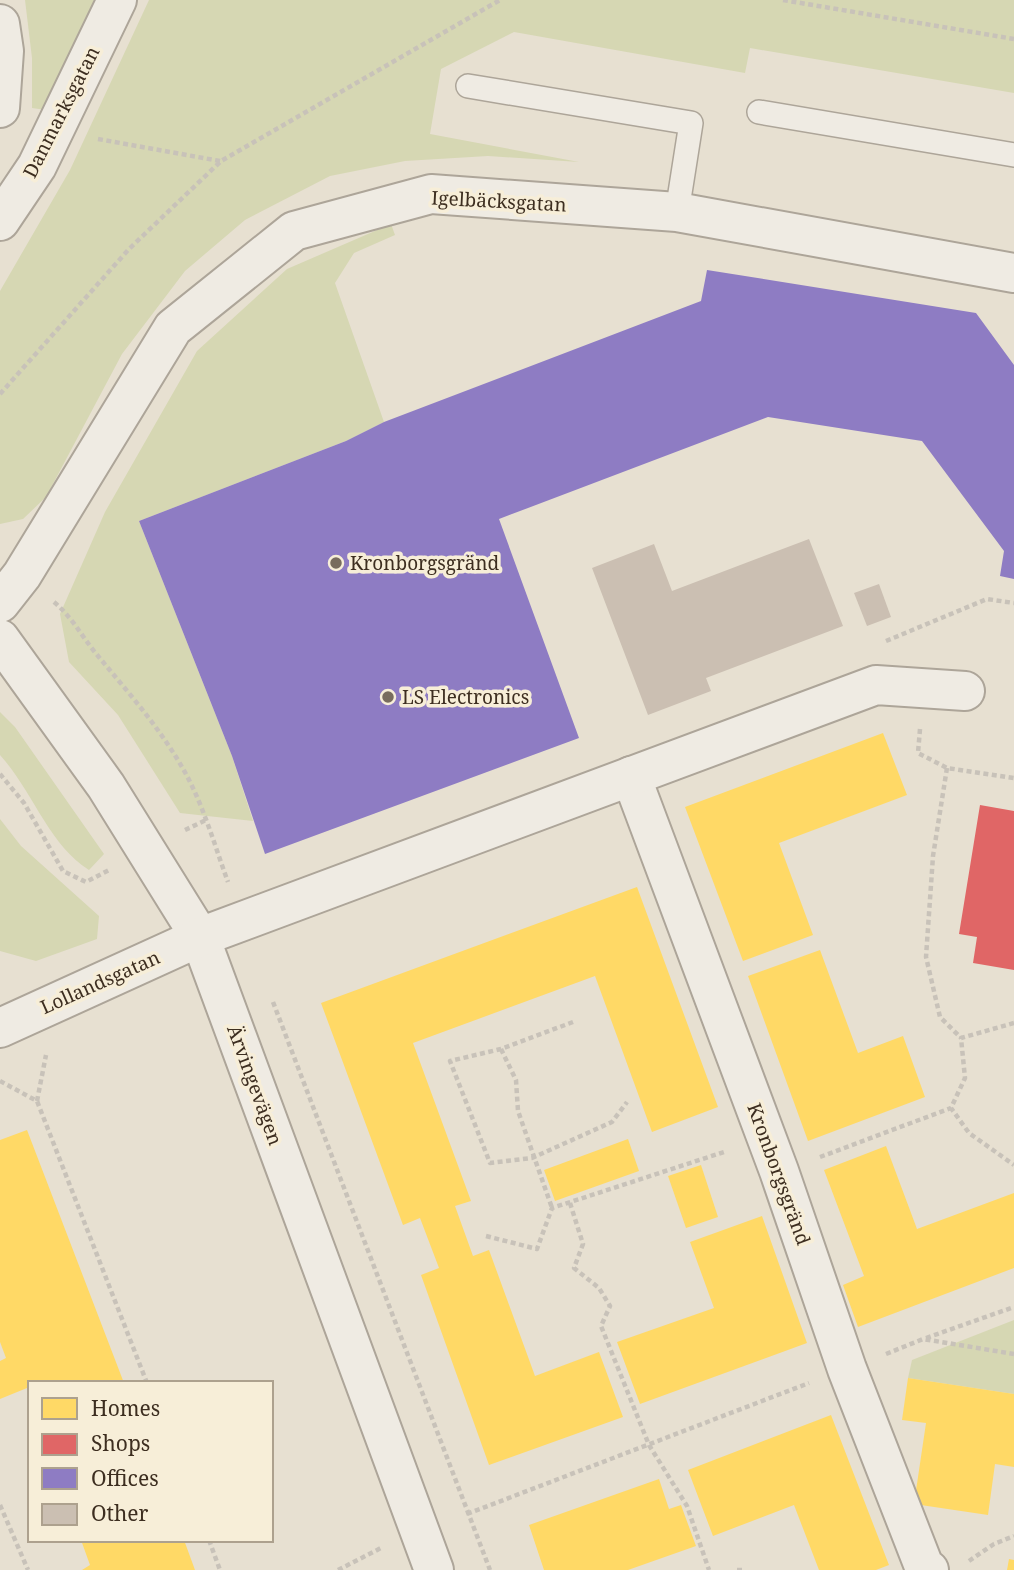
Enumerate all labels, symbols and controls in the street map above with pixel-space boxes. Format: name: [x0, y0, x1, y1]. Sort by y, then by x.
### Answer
street label: Danmarksgatan: [17, 42, 105, 182]
street label: Igelbäcksgatan: [431, 184, 567, 218]
place label: Kronborgsgränd: [350, 550, 500, 576]
marker: Kronborgsgränd: [328, 555, 344, 571]
place label: LS Electronics: [402, 684, 529, 710]
marker: LS Electronics: [380, 689, 396, 705]
street label: Lollandsgatan: [36, 944, 164, 1020]
street label: Ärvingevägen: [221, 1021, 289, 1149]
street label: Kronborgsgränd: [741, 1099, 817, 1249]
legend: [28, 1381, 273, 1542]
text: Homes: [91, 1394, 160, 1422]
text: Shops: [91, 1429, 150, 1457]
text: Offices: [91, 1464, 159, 1492]
text: Other: [91, 1499, 149, 1527]

